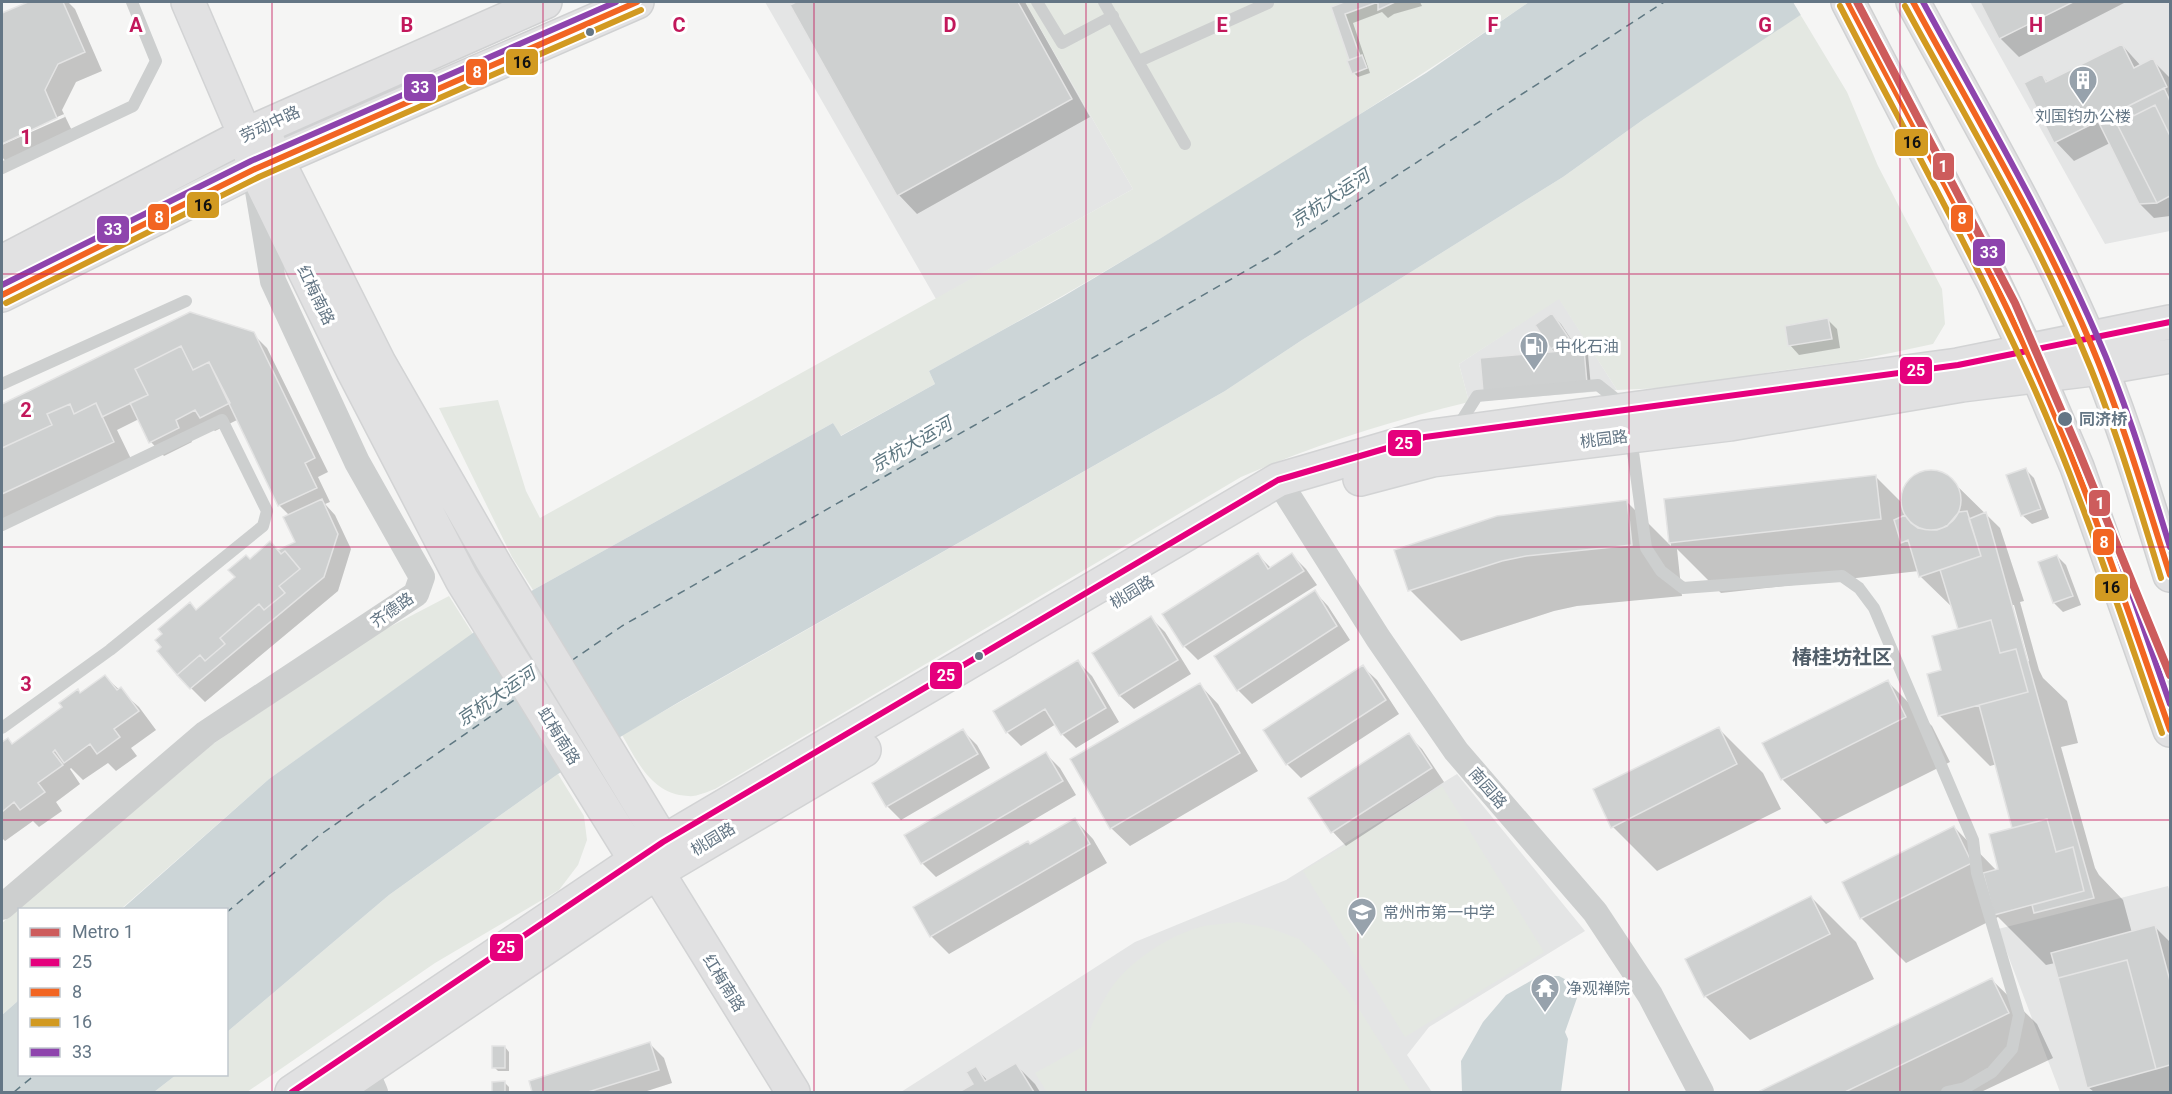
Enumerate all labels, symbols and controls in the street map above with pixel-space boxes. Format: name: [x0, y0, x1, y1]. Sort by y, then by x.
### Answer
text: A: [129, 13, 143, 37]
text: B: [401, 13, 413, 37]
text: C: [672, 13, 686, 37]
text: D: [944, 13, 957, 37]
text: E: [1216, 13, 1228, 37]
text: F: [1488, 13, 1499, 37]
text: G: [1758, 13, 1772, 37]
text: H: [2029, 13, 2043, 37]
unlabelled marker: [584, 26, 596, 38]
line badge: 16: [505, 48, 539, 76]
text: 16: [513, 53, 531, 72]
line badge: 8: [465, 58, 488, 86]
text: 8: [472, 63, 482, 82]
building icon: 刘国钧办公楼: [2067, 64, 2099, 106]
line badge: 33: [403, 73, 437, 102]
text: 33: [411, 78, 429, 97]
street label: 劳动中路: [237, 102, 303, 146]
place label: 刘国钧办公楼: [2035, 107, 2131, 126]
text: 1: [20, 125, 32, 149]
line badge: 16: [1894, 128, 1929, 157]
text: 16: [1903, 133, 1921, 152]
line badge: 1: [1932, 152, 1955, 181]
text: 1: [1938, 157, 1948, 176]
water label: 京杭大运河: [1287, 163, 1376, 231]
line badge: 16: [186, 191, 220, 219]
text: 16: [194, 196, 212, 215]
line badge: 8: [147, 203, 170, 231]
line badge: 8: [1950, 204, 1974, 233]
text: 8: [154, 208, 164, 227]
text: 8: [1957, 209, 1967, 228]
line badge: 33: [96, 215, 130, 244]
text: 33: [104, 220, 122, 239]
line badge: 33: [1972, 238, 2006, 267]
text: 33: [1980, 243, 1998, 262]
street label: 红梅南路: [293, 262, 339, 328]
fuel station icon: 中化石油: [1518, 330, 1550, 372]
place label: 中化石油: [1555, 337, 1619, 356]
line badge: 25: [1899, 356, 1933, 385]
text: 25: [1907, 361, 1925, 380]
text: 2: [20, 398, 32, 422]
marker: 同济桥: [2056, 410, 2074, 428]
place label: 同济桥: [2079, 410, 2128, 429]
water label: 京杭大运河: [867, 411, 958, 476]
street label: 桃园路: [1579, 427, 1629, 451]
line badge: 25: [1387, 429, 1422, 457]
text: 25: [1395, 434, 1413, 453]
line badge: 1: [2088, 489, 2111, 517]
text: 1: [2095, 494, 2105, 513]
line badge: 8: [2092, 528, 2115, 556]
text: 8: [2099, 533, 2109, 552]
street label: 桃园路: [1107, 571, 1157, 613]
line badge: 16: [2094, 573, 2129, 602]
text: 16: [2102, 578, 2120, 597]
street label: 齐德路: [367, 588, 417, 632]
district label: 椿桂坊社区: [1792, 645, 1892, 669]
unlabelled marker: [973, 650, 985, 662]
water label: 京杭大运河: [453, 660, 542, 730]
line badge: 25: [929, 661, 963, 690]
text: 25: [937, 666, 955, 685]
text: 3: [20, 672, 32, 696]
street label: 虹梅南路: [534, 704, 584, 768]
street label: 南园路: [1465, 764, 1511, 812]
street label: 桃园路: [688, 818, 738, 860]
school or university icon: 常州市第一中学: [1346, 896, 1378, 938]
place label: 常州市第一中学: [1383, 903, 1495, 922]
legend: [18, 908, 228, 1076]
text: Metro 1: [72, 921, 134, 942]
line badge: 25: [489, 933, 524, 962]
text: 25: [497, 938, 515, 957]
text: 25: [72, 951, 92, 972]
street label: 红梅南路: [699, 951, 749, 1015]
temple icon: 净观禅院: [1529, 972, 1561, 1014]
place label: 净观禅院: [1566, 979, 1630, 998]
text: 8: [72, 981, 82, 1002]
text: 16: [72, 1011, 92, 1032]
text: 33: [72, 1041, 92, 1062]

